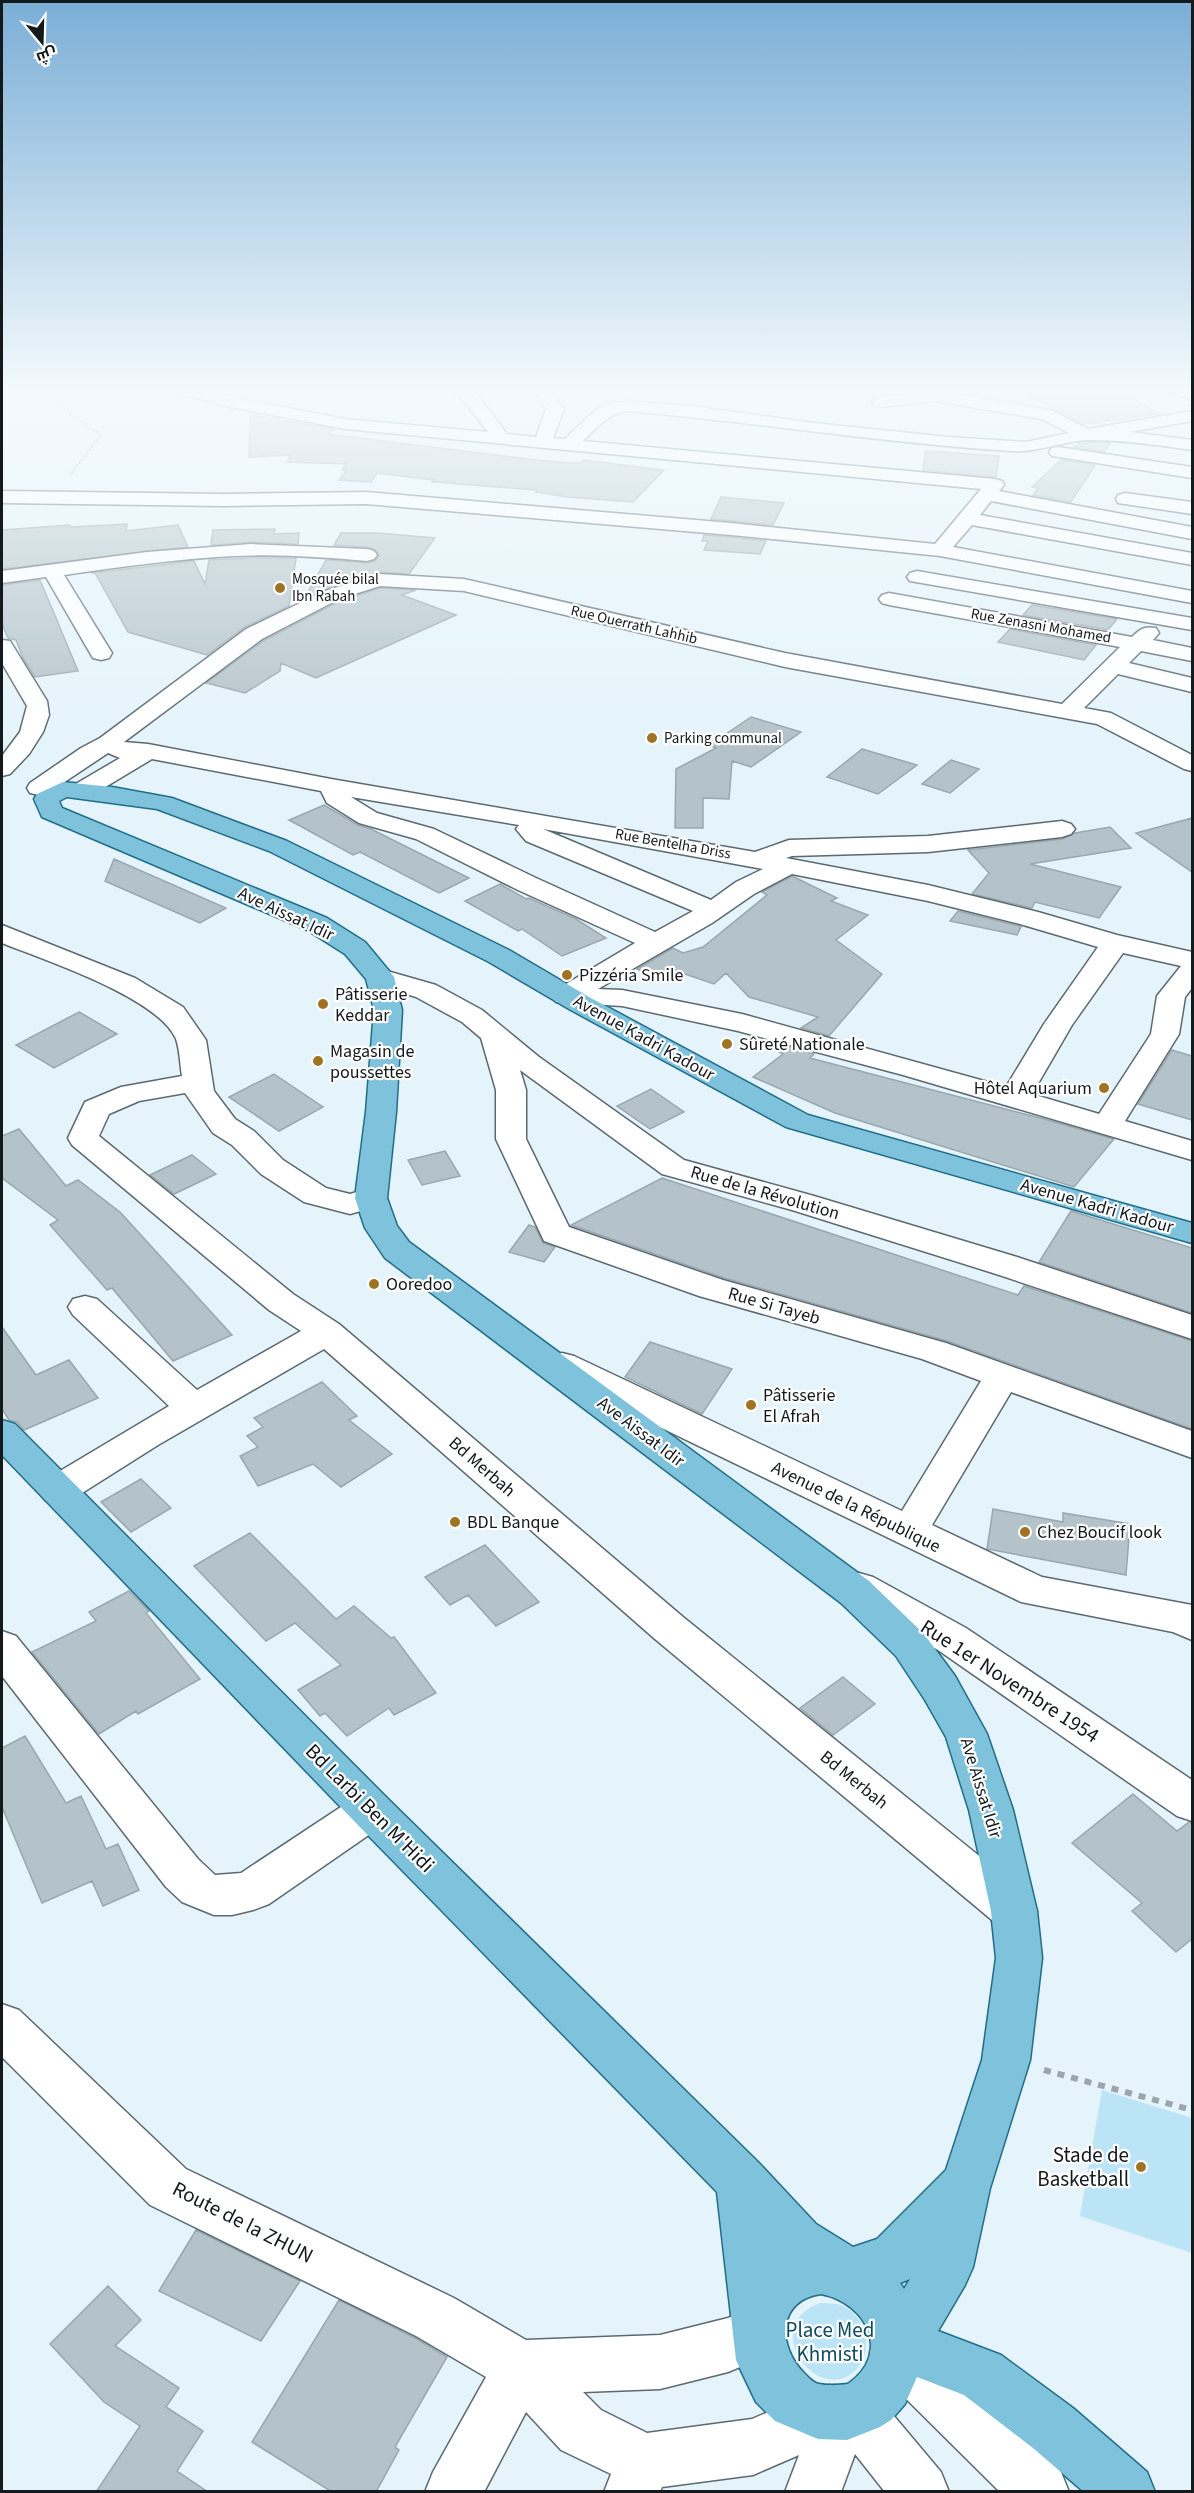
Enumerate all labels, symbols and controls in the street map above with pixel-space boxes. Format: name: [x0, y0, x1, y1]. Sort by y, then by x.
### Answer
north arrow: [12, 12, 72, 72]
text: ش: [33, 41, 60, 69]
place label: Mosquée bilal Ibn Rabah: [292, 569, 379, 607]
marker: Mosquée bilal Ibn Rabah: [273, 581, 287, 595]
street label: Rue Ouerrath Lahhib: [569, 600, 699, 650]
street label: Rue Zenasni Mohamed: [969, 603, 1113, 649]
place label: Parking communal: [664, 728, 782, 749]
marker: Parking communal: [645, 731, 659, 745]
street label: Rue Bentelha Driss: [613, 823, 733, 865]
street label: Ave Aissat Idir: [234, 881, 339, 948]
place label: Pizzéria Smile: [579, 963, 684, 988]
marker: Pizzéria Smile: [560, 968, 574, 982]
place label: Pâtisserie Keddar: [335, 982, 407, 1028]
street label: Avenue Kadri Kadour: [569, 989, 720, 1088]
marker: Pâtisserie Keddar: [316, 997, 330, 1011]
place label: Sûreté Nationale: [739, 1032, 865, 1057]
marker: Sûreté Nationale: [720, 1037, 734, 1051]
place label: Magasin de poussettes: [330, 1039, 414, 1085]
marker: Magasin de poussettes: [311, 1054, 325, 1068]
place label: Hôtel Aquarium: [974, 1076, 1092, 1101]
marker: Hôtel Aquarium: [1097, 1081, 1111, 1095]
street label: Rue de la Révolution: [688, 1160, 842, 1226]
street label: Avenue Kadri Kadour: [1018, 1172, 1177, 1240]
place label: Ooredoo: [386, 1272, 452, 1297]
marker: Ooredoo: [367, 1277, 381, 1291]
street label: Rue Si Tayeb: [725, 1281, 823, 1331]
place label: Pâtisserie El Afrah: [763, 1383, 835, 1429]
street label: Ave Aissat Idir: [592, 1391, 691, 1474]
marker: Pâtisserie El Afrah: [744, 1398, 758, 1412]
street label: Bd Merbah: [443, 1431, 521, 1503]
street label: Avenue de la République: [767, 1455, 945, 1559]
place label: BDL Banque: [467, 1510, 559, 1535]
marker: BDL Banque: [448, 1515, 462, 1529]
place label: Chez Boucif look: [1037, 1520, 1162, 1545]
marker: Chez Boucif look: [1018, 1525, 1032, 1539]
street label: Rue 1er Novembre 1954: [915, 1612, 1105, 1750]
street label: Ave Aissat Idir: [954, 1735, 1008, 1842]
street label: Bd Larbi Ben M'Hidi: [299, 1737, 441, 1879]
street label: Bd Merbah: [815, 1745, 893, 1815]
place label: Stade de Basketball: [1037, 2140, 1129, 2194]
marker: Stade de Basketball: [1134, 2160, 1148, 2174]
street label: Route de la ZHUN: [167, 2174, 319, 2270]
park label: Place Med Khmisti: [786, 2315, 874, 2369]

